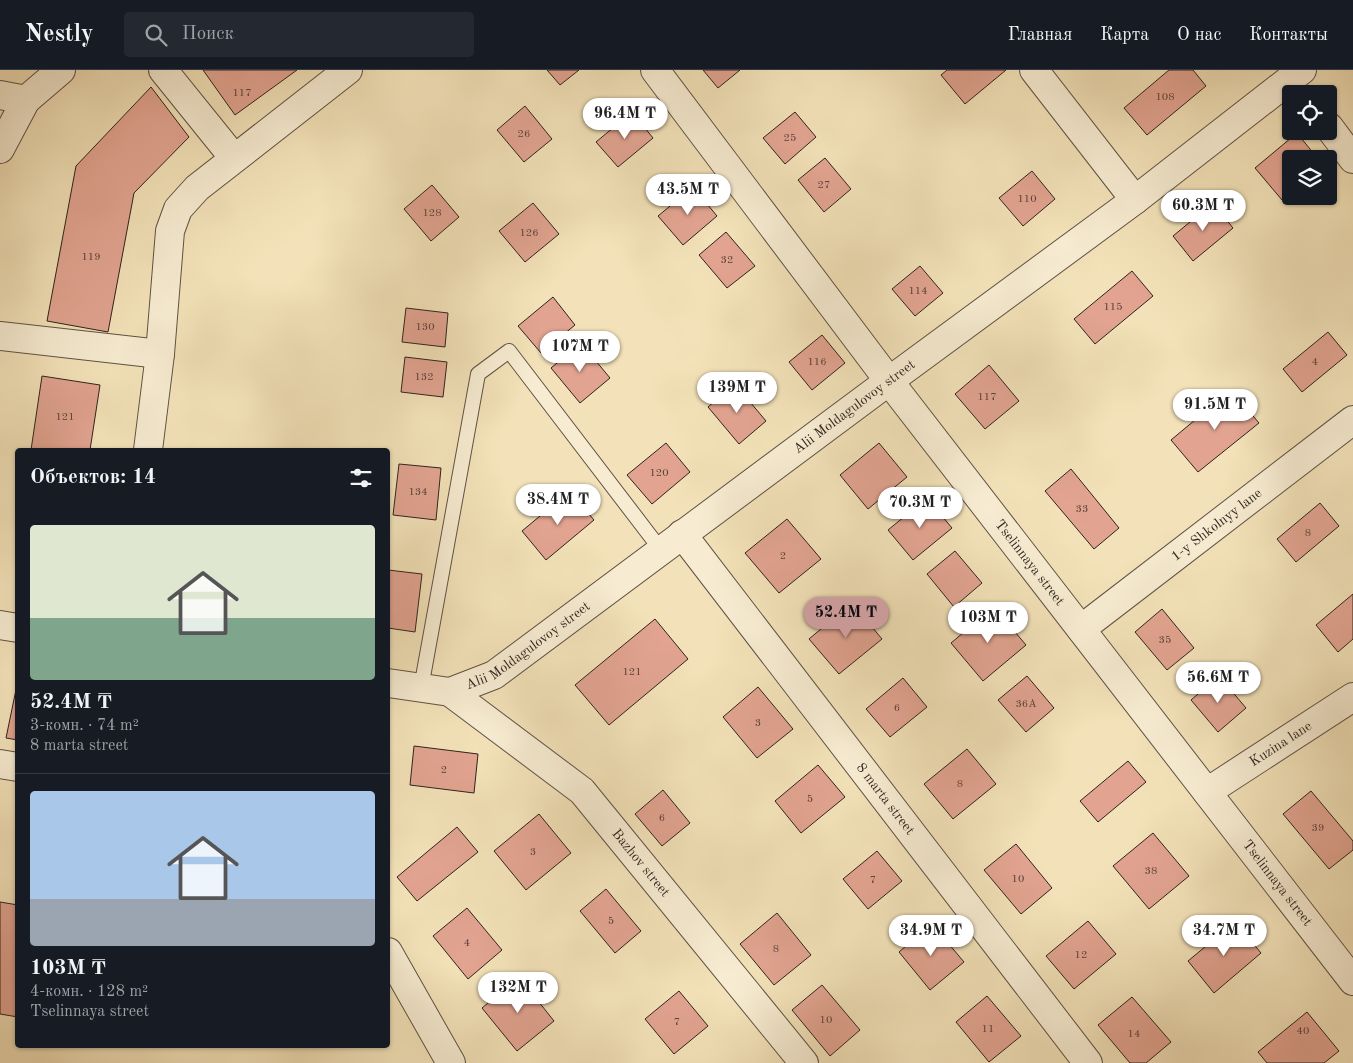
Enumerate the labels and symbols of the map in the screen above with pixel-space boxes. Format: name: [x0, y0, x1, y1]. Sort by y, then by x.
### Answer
house number: 117: [232, 88, 252, 99]
house number: 108: [1155, 92, 1175, 103]
pin: 96.4M ₸: [579, 98, 671, 140]
house number: 26: [518, 129, 530, 140]
house number: 25: [784, 133, 796, 144]
pin: 43.5M ₸: [642, 174, 734, 216]
house number: 27: [818, 180, 830, 191]
pin: 60.3M ₸: [1157, 190, 1249, 232]
house number: 110: [1017, 194, 1037, 205]
house number: 128: [422, 208, 442, 219]
house number: 126: [519, 228, 539, 239]
house number: 119: [81, 252, 101, 263]
house number: 32: [721, 255, 733, 266]
house number: 114: [908, 286, 928, 297]
house number: 115: [1103, 302, 1123, 313]
house number: 130: [415, 322, 435, 333]
pin: 107M ₸: [539, 330, 621, 373]
street label: Alii Moldagulovoy street: [791, 357, 918, 456]
house number: 116: [807, 357, 827, 368]
house number: 4: [1312, 357, 1318, 368]
house number: 132: [414, 372, 434, 383]
pin: 139M ₸: [696, 372, 778, 414]
pin: 91.5M ₸: [1169, 388, 1261, 431]
house number: 117: [977, 392, 997, 403]
house number: 121: [55, 412, 75, 423]
house number: 120: [649, 468, 669, 479]
pin: 38.4M ₸: [512, 484, 604, 526]
pin: 70.3M ₸: [874, 486, 966, 529]
street label: 1-y Shkolnyy lane: [1169, 486, 1264, 564]
house number: 134: [408, 487, 428, 498]
house number: 33: [1076, 504, 1088, 515]
street label: Tselinnaya street: [992, 517, 1067, 608]
house number: 8: [1305, 528, 1311, 539]
house number: 2: [780, 551, 786, 562]
pin: 52.4M ₸: [800, 596, 892, 639]
street label: Alii Moldagulovoy street: [464, 599, 593, 692]
pin: 103M ₸: [947, 602, 1029, 644]
house number: 35: [1159, 635, 1171, 646]
pin: 56.6M ₸: [1172, 662, 1264, 704]
house number: 121: [622, 667, 642, 678]
house number: 36А: [1015, 699, 1037, 710]
house number: 6: [894, 703, 900, 714]
house number: 3: [755, 718, 761, 729]
street label: Kuzina lane: [1247, 719, 1314, 769]
street label: 8 marta street: [854, 761, 917, 837]
house number: 2: [441, 765, 447, 776]
house number: 8: [957, 779, 963, 790]
house number: 5: [807, 794, 813, 805]
house number: 6: [659, 813, 665, 824]
house number: 39: [1312, 823, 1324, 834]
street label: Bazhov street: [609, 827, 672, 900]
street label: Tselinnaya street: [1240, 838, 1315, 929]
house number: 3: [530, 847, 536, 858]
house number: 38: [1145, 866, 1157, 877]
house number: 10: [1012, 874, 1024, 885]
house number: 7: [870, 875, 876, 886]
pin: 34.9M ₸: [885, 914, 977, 957]
pin: 34.7M ₸: [1178, 914, 1270, 957]
house number: 5: [608, 916, 614, 927]
house number: 4: [464, 938, 470, 949]
house number: 8: [773, 944, 779, 955]
house number: 12: [1075, 950, 1087, 961]
pin: 132M ₸: [477, 972, 559, 1014]
house number: 10: [820, 1015, 832, 1026]
house number: 7: [674, 1017, 680, 1028]
house number: 11: [982, 1024, 994, 1035]
house number: 40: [1297, 1026, 1309, 1037]
house number: 14: [1128, 1029, 1140, 1040]

